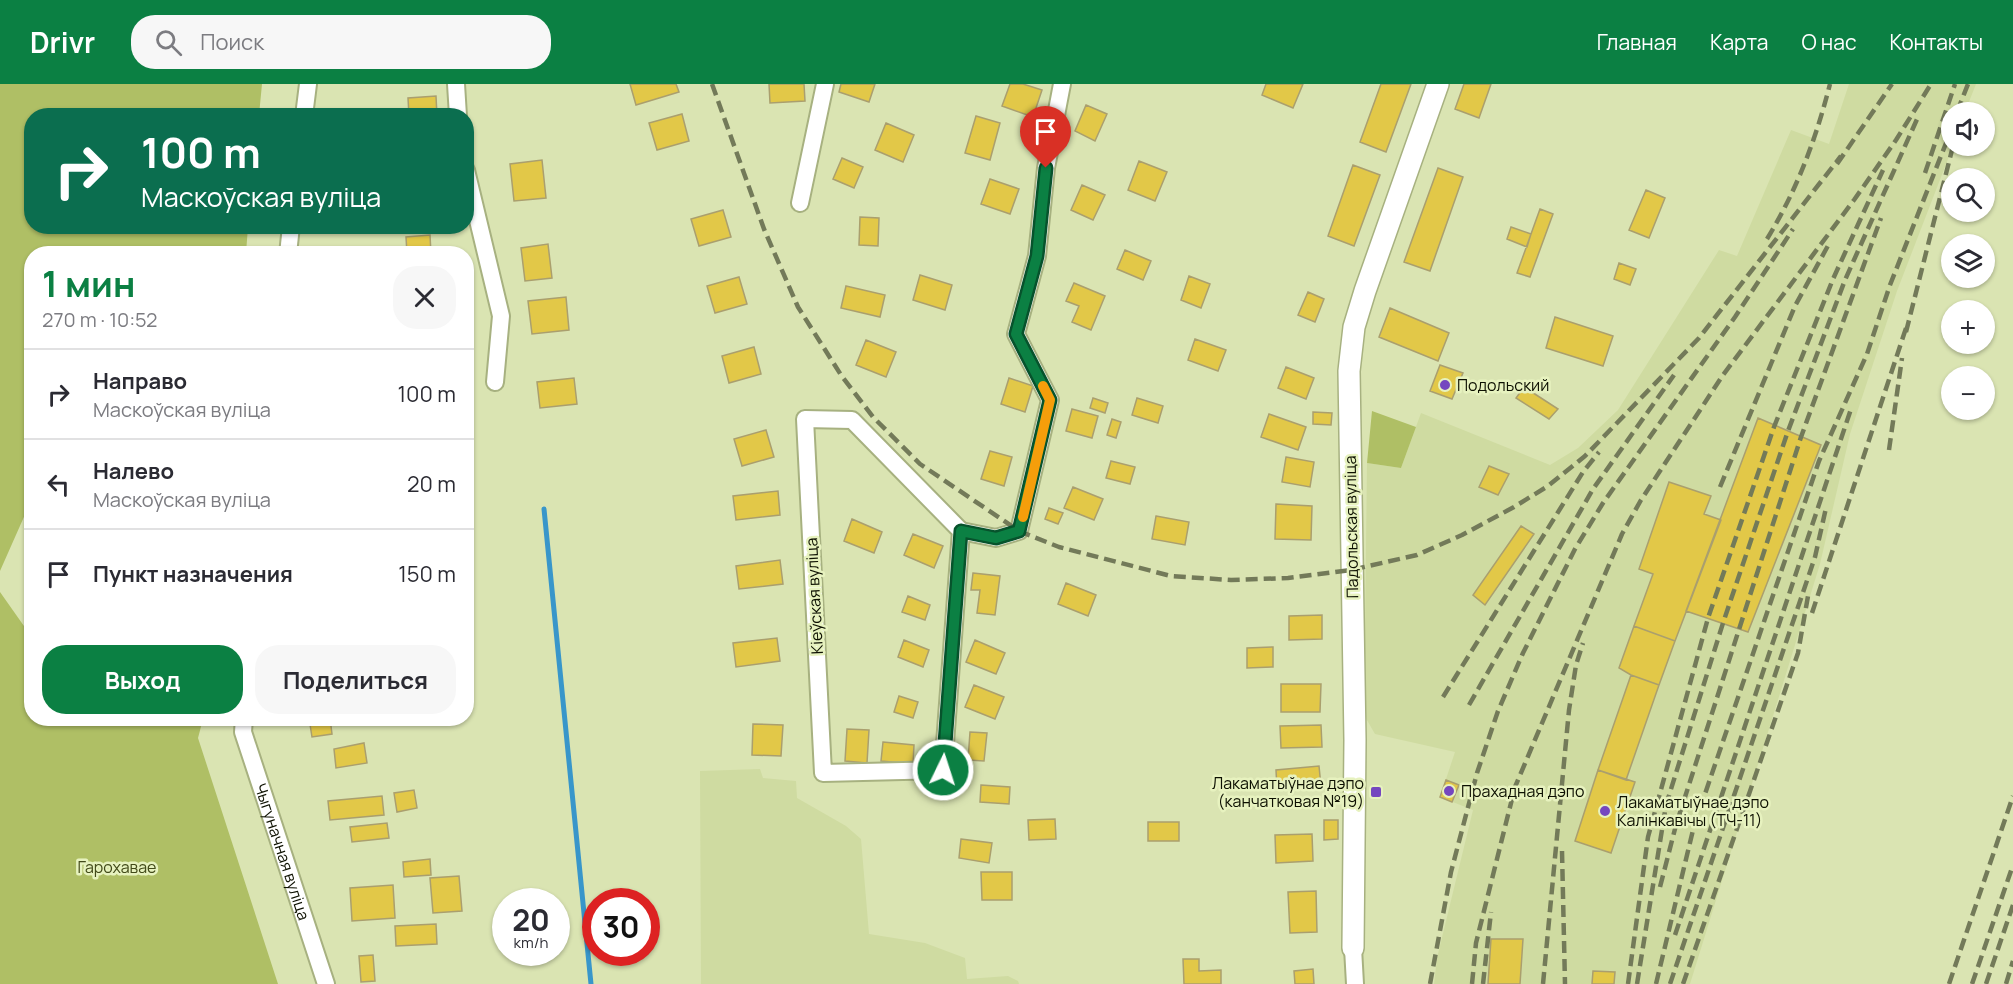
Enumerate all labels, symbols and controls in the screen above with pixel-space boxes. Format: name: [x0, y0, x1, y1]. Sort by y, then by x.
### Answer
search box: [131, 15, 551, 69]
text: Drivr: [30, 23, 95, 61]
icon: search: [152, 26, 185, 59]
text: Поиск: [200, 27, 264, 57]
text: Главная: [1597, 28, 1677, 56]
text: Карта: [1710, 28, 1768, 56]
text: О нас: [1801, 28, 1857, 56]
text: Контакты: [1890, 28, 1983, 56]
map controls: [1941, 102, 1995, 420]
button: sound: [1941, 102, 1995, 156]
pin: [1020, 106, 1071, 168]
icon: arrive: [1029, 115, 1062, 148]
text: 100 m: [141, 123, 261, 181]
icon: right: [42, 132, 120, 210]
button: search: [1941, 168, 1995, 222]
text: Маскоўская вуліца: [141, 178, 381, 215]
button: layers: [1941, 234, 1995, 288]
text: 1 мин: [42, 259, 135, 308]
button: close: [393, 266, 456, 329]
button: +: [1941, 300, 1995, 354]
text: 270 m · 10:52: [42, 306, 158, 333]
text: Направо: [93, 366, 187, 396]
button: −: [1941, 366, 1995, 420]
place label: Подольский: [1457, 374, 1549, 396]
icon: right: [42, 378, 75, 411]
marker: Подольский: [1438, 378, 1452, 392]
text: 100 m: [398, 379, 456, 409]
text: Маскоўская вуліца: [93, 396, 271, 423]
street label: Падольская вуліца: [1339, 455, 1363, 599]
text: Налево: [93, 456, 174, 486]
icon: left: [42, 468, 75, 501]
text: 20 m: [407, 469, 456, 499]
text: Маскоўская вуліца: [93, 486, 271, 513]
street label: Кіеўская вуліца: [800, 537, 828, 655]
icon: arrive: [42, 558, 75, 591]
text: Пункт назначения: [93, 559, 293, 589]
text: 150 m: [398, 559, 456, 589]
button: Выход: [42, 645, 243, 714]
button: Поделиться: [255, 645, 456, 714]
position arrow: [911, 738, 975, 802]
place label: Лакаматыўнае дэпо (канчатковая №19): [1212, 772, 1364, 812]
street label: Чыгуначная вуліца: [250, 780, 315, 923]
place label: Прахадная дэпо: [1461, 780, 1584, 802]
marker: Прахадная дэпо: [1442, 784, 1456, 798]
marker: Лакаматыўнае дэпо (канчатковая №19): [1369, 785, 1383, 799]
place label: Лакаматыўнае дэпо Калінкавічы (ТЧ-11): [1617, 791, 1769, 831]
marker: Лакаматыўнае дэпо Калінкавічы (ТЧ-11): [1598, 804, 1612, 818]
park label: Гарохавае: [78, 856, 156, 878]
speed limit sign: 30: [582, 888, 660, 966]
text: 20: [512, 899, 550, 940]
text: km/h: [514, 932, 548, 953]

